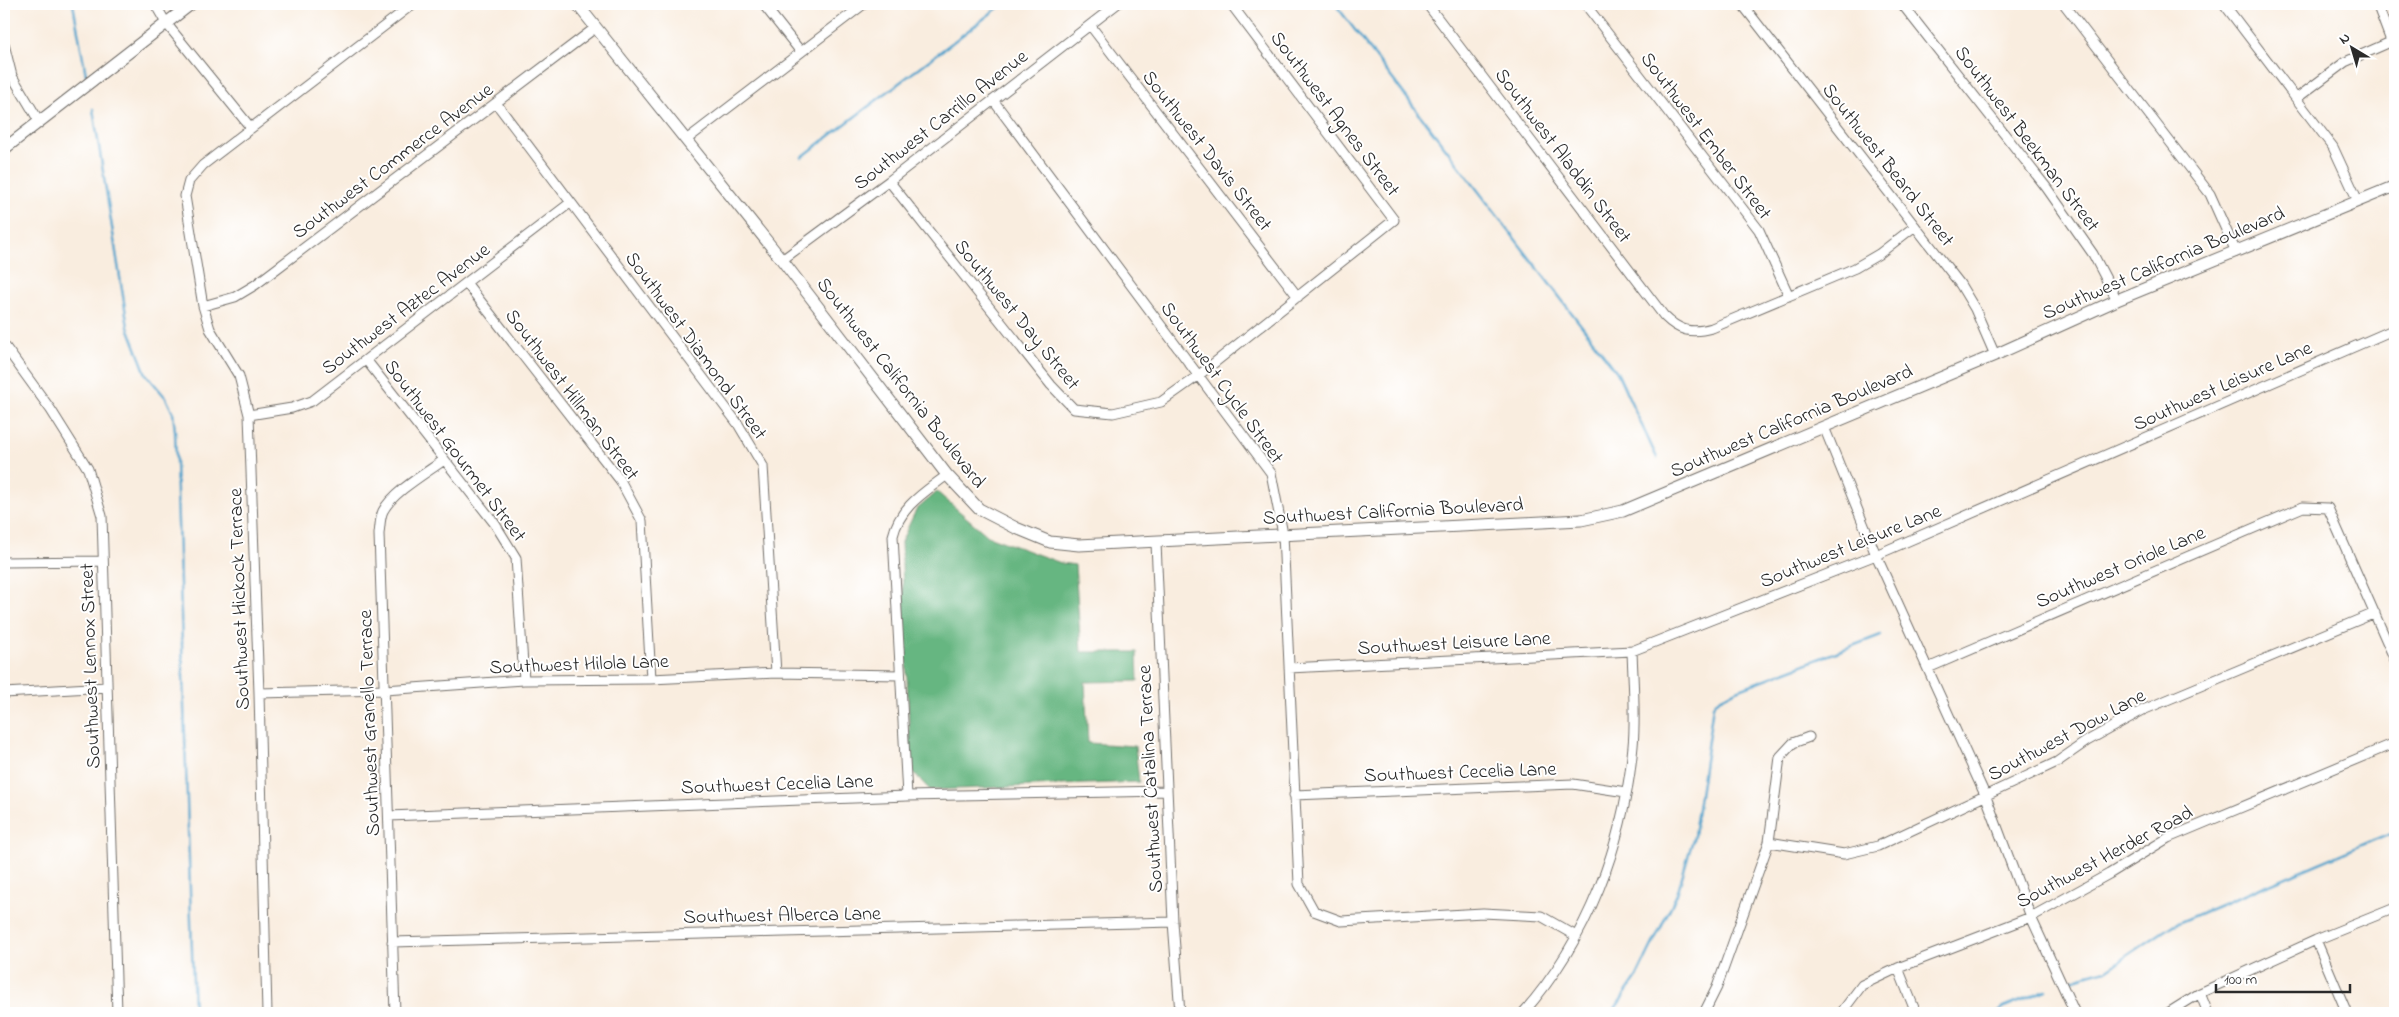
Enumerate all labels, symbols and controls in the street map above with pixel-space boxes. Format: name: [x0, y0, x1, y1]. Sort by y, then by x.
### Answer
north arrow: [2326, 22, 2376, 72]
street label: Southwest Agnes Street: [1261, 26, 1406, 204]
text: N: [2335, 28, 2355, 50]
street label: Southwest Beekman Street: [1946, 40, 2106, 239]
street label: Southwest Carrillo Avenue: [848, 43, 1035, 198]
street label: Southwest Ember Street: [1632, 46, 1778, 227]
street label: Southwest Aladdin Street: [1486, 63, 1638, 250]
street label: Southwest Davis Street: [1134, 65, 1278, 238]
street label: Southwest Commerce Avenue: [287, 77, 500, 247]
street label: Southwest Beard Street: [1814, 77, 1960, 254]
street label: Southwest California Boulevard: [2038, 200, 2290, 329]
street label: Southwest Day Street: [946, 234, 1086, 398]
street label: Southwest Aztec Avenue: [316, 237, 497, 383]
street label: Southwest Diamond Street: [617, 246, 773, 447]
street label: Southwest California Boulevard: [808, 272, 992, 495]
street label: Southwest Cycle Street: [1152, 296, 1290, 471]
street label: Southwest Hillman Street: [497, 304, 645, 488]
street label: Southwest Leisure Lane: [2129, 335, 2317, 440]
street label: Southwest Gourmet Street: [376, 354, 533, 549]
street label: Southwest California Boulevard: [1666, 358, 1918, 487]
street label: Southwest Hickock Terrace: [222, 487, 259, 710]
street label: Southwest California Boulevard: [1262, 491, 1524, 534]
street label: Southwest Leisure Lane: [1756, 498, 1946, 597]
street label: Southwest Oriole Lane: [2032, 519, 2210, 617]
street label: Southwest Lennox Street: [73, 562, 110, 769]
street label: Southwest Granello Terrace: [352, 609, 389, 837]
street label: Southwest Leisure Lane: [1357, 625, 1552, 664]
street label: Southwest Hilola Lane: [489, 648, 669, 683]
street label: Southwest Catalina Terrace: [1131, 664, 1172, 894]
street label: Southwest Dow Lane: [1983, 682, 2151, 790]
street label: Southwest Cecelia Lane: [1363, 756, 1557, 791]
street label: Southwest Cecelia Lane: [680, 768, 874, 803]
street label: Southwest Herder Road: [2012, 799, 2199, 917]
street label: Southwest Alberca Lane: [683, 900, 881, 933]
scale bar: [2216, 962, 2350, 994]
text: 100 m: [2224, 969, 2257, 991]

